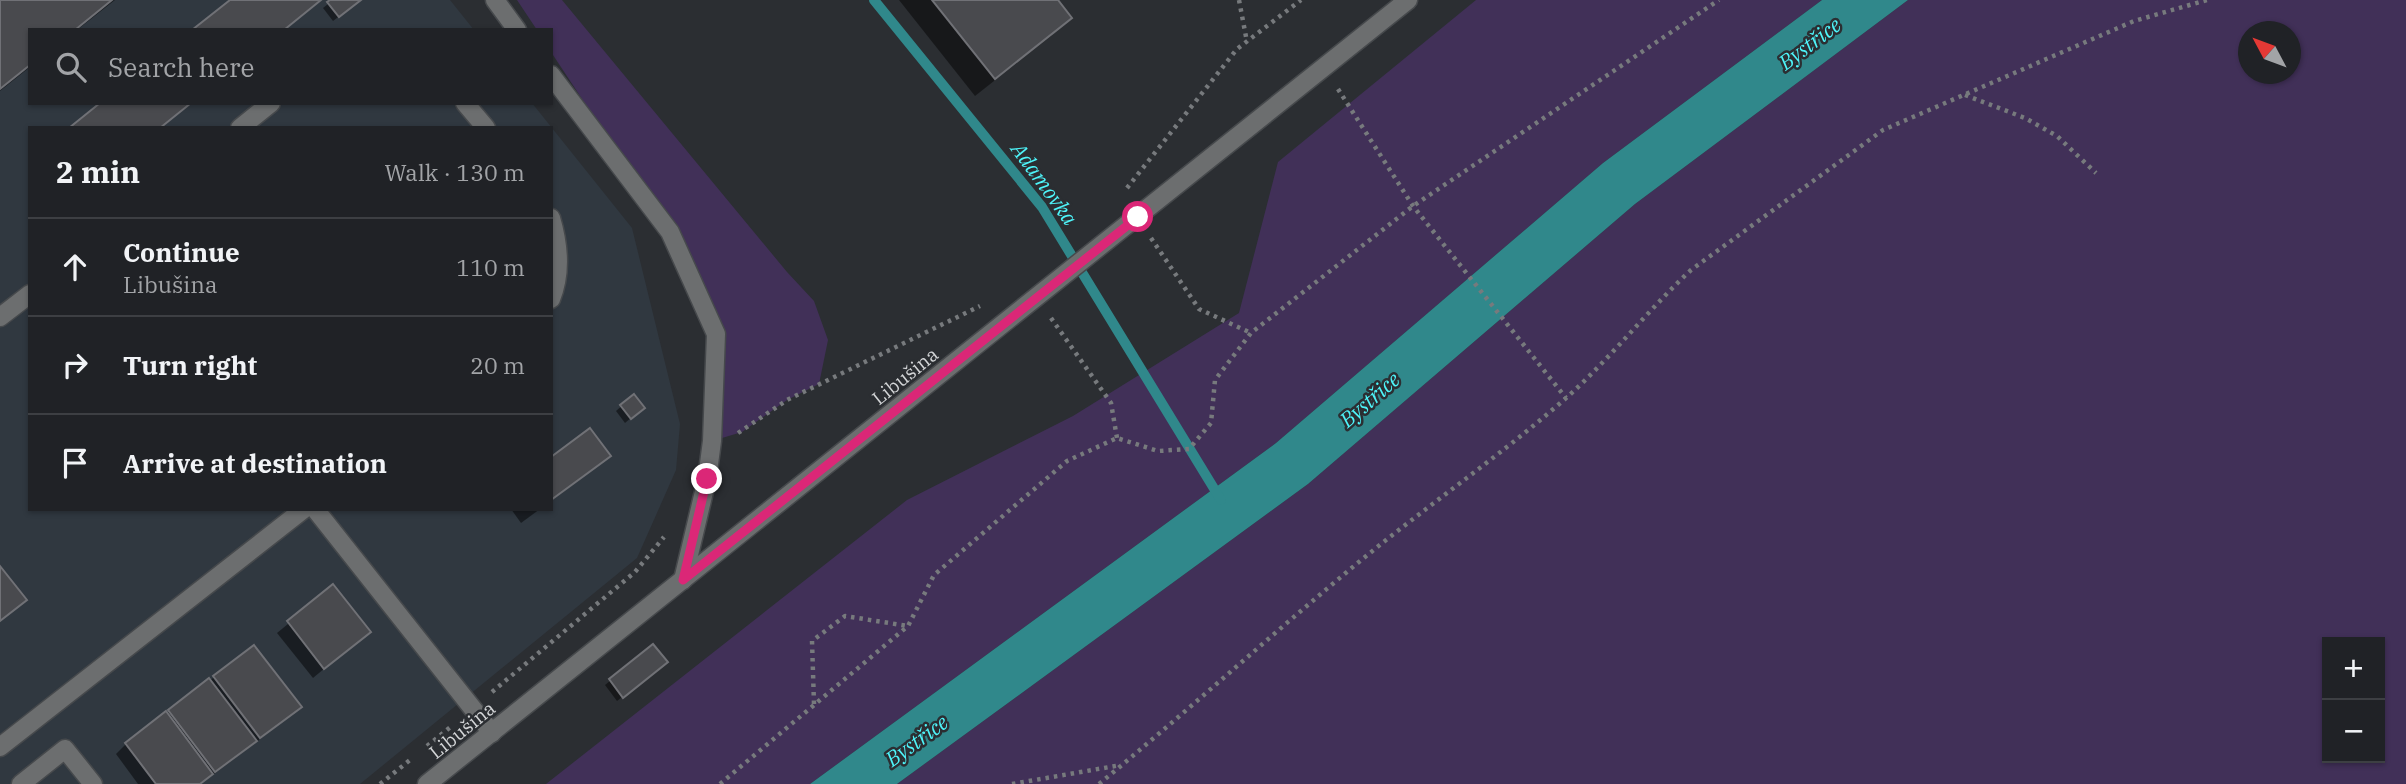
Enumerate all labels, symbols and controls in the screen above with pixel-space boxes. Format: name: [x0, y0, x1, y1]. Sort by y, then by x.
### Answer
water label: Bystřice: [1772, 10, 1847, 76]
north arrow: [2238, 21, 2301, 84]
search box: [28, 28, 553, 105]
icon: search: [52, 48, 90, 86]
text: Search here: [108, 50, 254, 84]
water label: Adamovka: [1004, 135, 1085, 231]
text: 2 min: [56, 152, 140, 191]
text: Walk · 130 m: [384, 157, 525, 187]
route start: [1122, 201, 1153, 232]
text: Continue: [123, 235, 240, 269]
icon: ahead: [56, 248, 94, 286]
text: 110 m: [456, 252, 525, 282]
text: Libušina: [123, 269, 218, 299]
street label: Libušina: [867, 342, 943, 410]
icon: right: [56, 346, 94, 384]
text: Turn right: [123, 348, 257, 382]
text: 20 m: [470, 350, 525, 380]
water label: Bystřice: [1333, 365, 1406, 434]
icon: arrive: [56, 444, 94, 482]
text: Arrive at destination: [123, 446, 387, 480]
route end: [691, 463, 722, 494]
map controls: [2322, 637, 2385, 763]
button: +: [2322, 637, 2385, 700]
street label: Libušina: [424, 696, 500, 764]
button: −: [2322, 700, 2385, 763]
water label: Bystřice: [879, 708, 954, 773]

